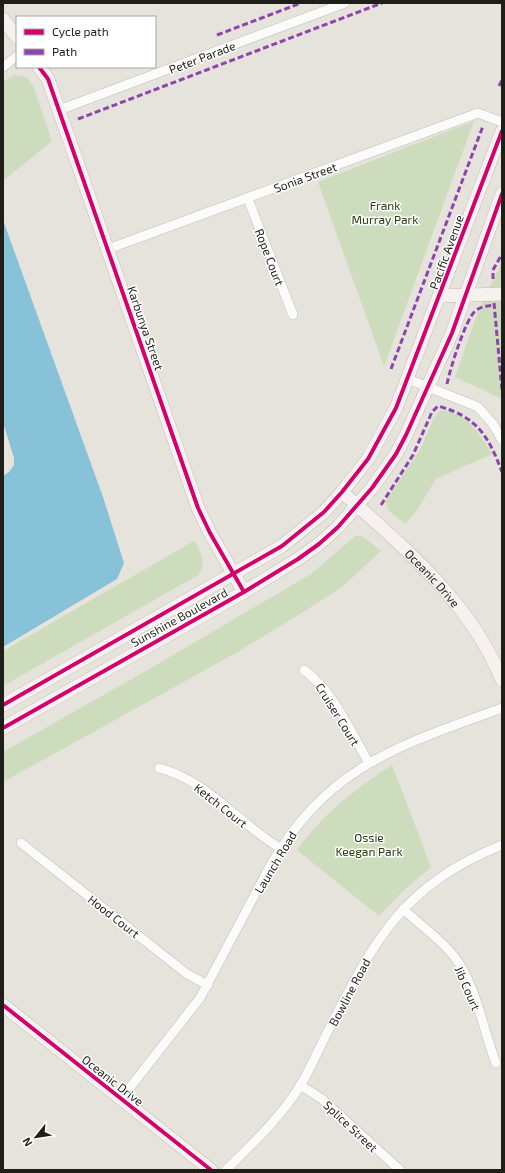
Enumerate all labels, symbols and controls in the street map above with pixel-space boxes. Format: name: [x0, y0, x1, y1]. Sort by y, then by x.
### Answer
legend: [16, 16, 156, 68]
text: Cycle path: [52, 24, 109, 38]
street label: Peter Parade: [167, 38, 237, 76]
text: Path: [52, 44, 77, 58]
street label: Sonia Street: [272, 159, 339, 195]
park label: Frank Murray Park: [352, 198, 418, 226]
street label: Pacific Avenue: [426, 213, 466, 291]
street label: Rope Court: [253, 226, 287, 288]
street label: Karbunya Street: [125, 284, 167, 372]
street label: Oceanic Drive: [402, 546, 463, 610]
street label: Sunshine Boulevard: [128, 585, 230, 649]
street label: Cruiser Court: [313, 680, 363, 748]
street label: Ketch Court: [192, 780, 251, 830]
street label: Launch Road: [251, 829, 299, 895]
park label: Ossie Keegan Park: [335, 830, 403, 858]
street label: Hood Court: [86, 892, 143, 941]
street label: Bowline Road: [325, 956, 373, 1028]
street label: Jib Court: [452, 964, 484, 1013]
street label: Oceanic Drive: [80, 1052, 146, 1108]
street label: Splice Street: [321, 1098, 381, 1155]
north arrow: [16, 1117, 56, 1157]
text: N: [19, 1136, 35, 1149]

